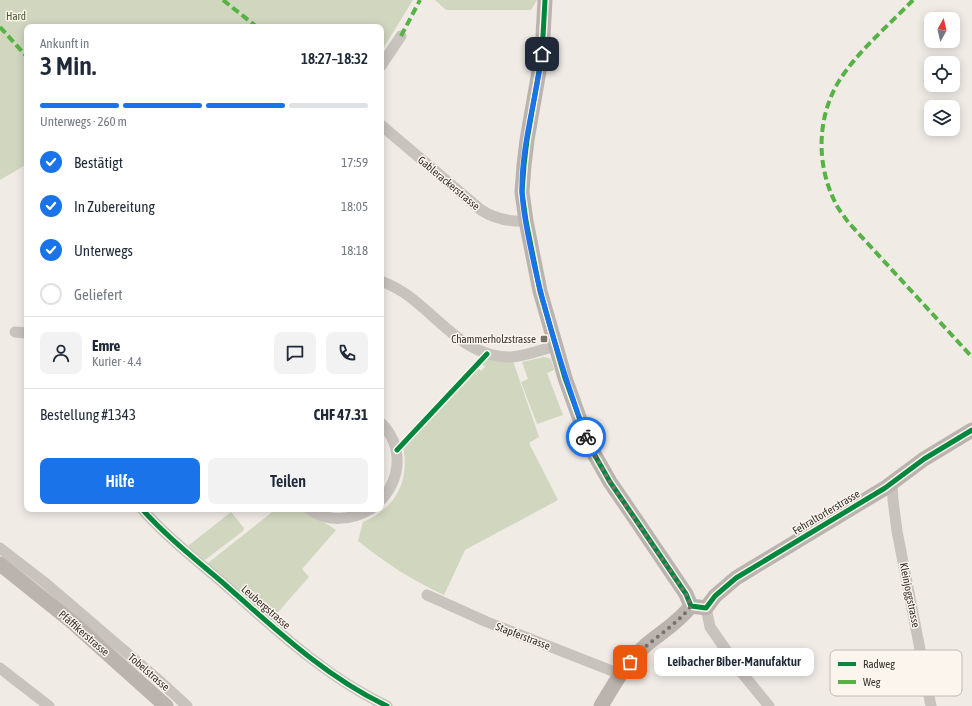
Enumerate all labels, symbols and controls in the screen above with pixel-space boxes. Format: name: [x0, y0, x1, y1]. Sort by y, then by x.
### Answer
park label: Hard: [6, 10, 26, 22]
north arrow: [924, 12, 960, 48]
map controls: [924, 12, 960, 136]
text: Ankunft in: [40, 36, 89, 51]
pin: [525, 37, 559, 71]
icon: home: [531, 43, 553, 65]
text: 18:27–18:32: [301, 50, 368, 67]
text: 3 Min.: [40, 51, 96, 81]
button: locate: [924, 56, 960, 92]
button: layers: [924, 100, 960, 136]
text: Unterwegs · 260 m: [40, 114, 127, 129]
icon: check: [40, 151, 62, 173]
text: Bestätigt: [74, 154, 123, 171]
street label: Gablerackerstrasse: [416, 154, 482, 212]
text: 17:59: [341, 155, 368, 170]
icon: check: [40, 195, 62, 217]
text: In Zubereitung: [74, 198, 155, 215]
text: 18:05: [341, 199, 368, 214]
icon: check: [40, 239, 62, 261]
text: Unterwegs: [74, 242, 133, 259]
text: 18:18: [341, 243, 368, 258]
text: Geliefert: [74, 286, 123, 303]
button: person: [40, 332, 82, 374]
button: chat: [274, 332, 316, 374]
button: phone: [326, 332, 368, 374]
place label: Chammerholzstrasse: [451, 333, 536, 345]
marker: Chammerholzstrasse: [539, 334, 549, 344]
text: Emre: [92, 337, 120, 354]
text: Kurier · 4.4: [92, 354, 142, 369]
text: Bestellung #1343: [40, 406, 136, 423]
text: CHF 47.31: [314, 406, 368, 423]
courier: [566, 417, 606, 457]
icon: bike: [575, 426, 597, 448]
button: Hilfe: [40, 458, 200, 504]
button: Teilen: [208, 458, 368, 504]
street label: Fehraltorferstrasse: [790, 487, 862, 537]
street label: Kleinjoggstrasse: [898, 561, 922, 629]
street label: Leubergstrasse: [239, 583, 293, 631]
street label: Pfäffikerstrasse: [56, 608, 112, 658]
street label: Stapferstrasse: [494, 620, 552, 652]
pin: [613, 645, 647, 679]
callout: Leibacher Biber-Manufaktur: [654, 648, 814, 676]
legend: [830, 650, 962, 696]
street label: Tobelstrasse: [126, 651, 172, 693]
icon: bag: [619, 651, 641, 673]
text: Leibacher Biber-Manufaktur: [667, 654, 801, 669]
text: Radweg: [863, 658, 895, 670]
text: Weg: [863, 676, 881, 688]

